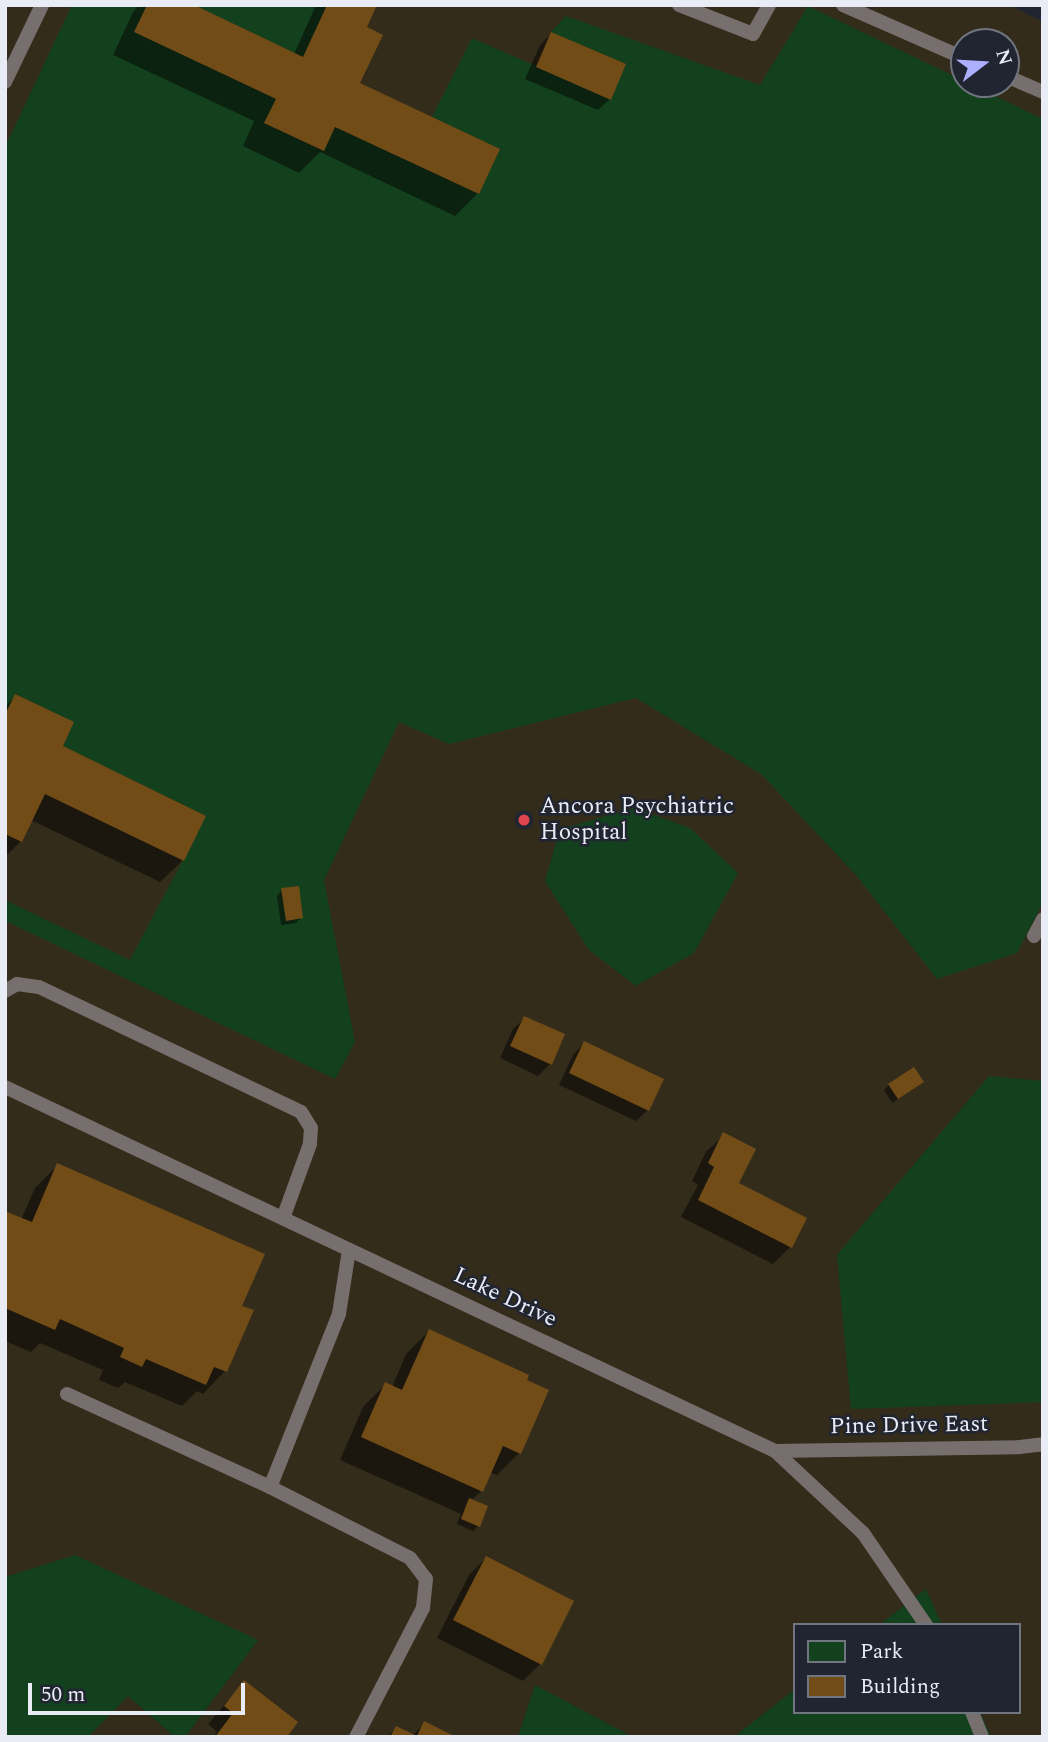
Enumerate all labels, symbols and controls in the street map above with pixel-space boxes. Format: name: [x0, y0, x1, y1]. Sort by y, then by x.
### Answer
north arrow: [950, 28, 1020, 98]
text: N: [988, 46, 1020, 69]
place label: Ancora Psychiatric Hospital: [540, 793, 734, 847]
marker: Ancora Psychiatric Hospital: [514, 810, 534, 830]
street label: Lake Drive: [449, 1262, 561, 1334]
street label: Pine Drive East: [830, 1411, 988, 1441]
legend: [792, 1623, 1020, 1714]
text: Park: [860, 1636, 903, 1668]
scale bar: [32, 1668, 248, 1712]
text: Building: [860, 1671, 940, 1703]
text: 50 m: [41, 1679, 85, 1711]

